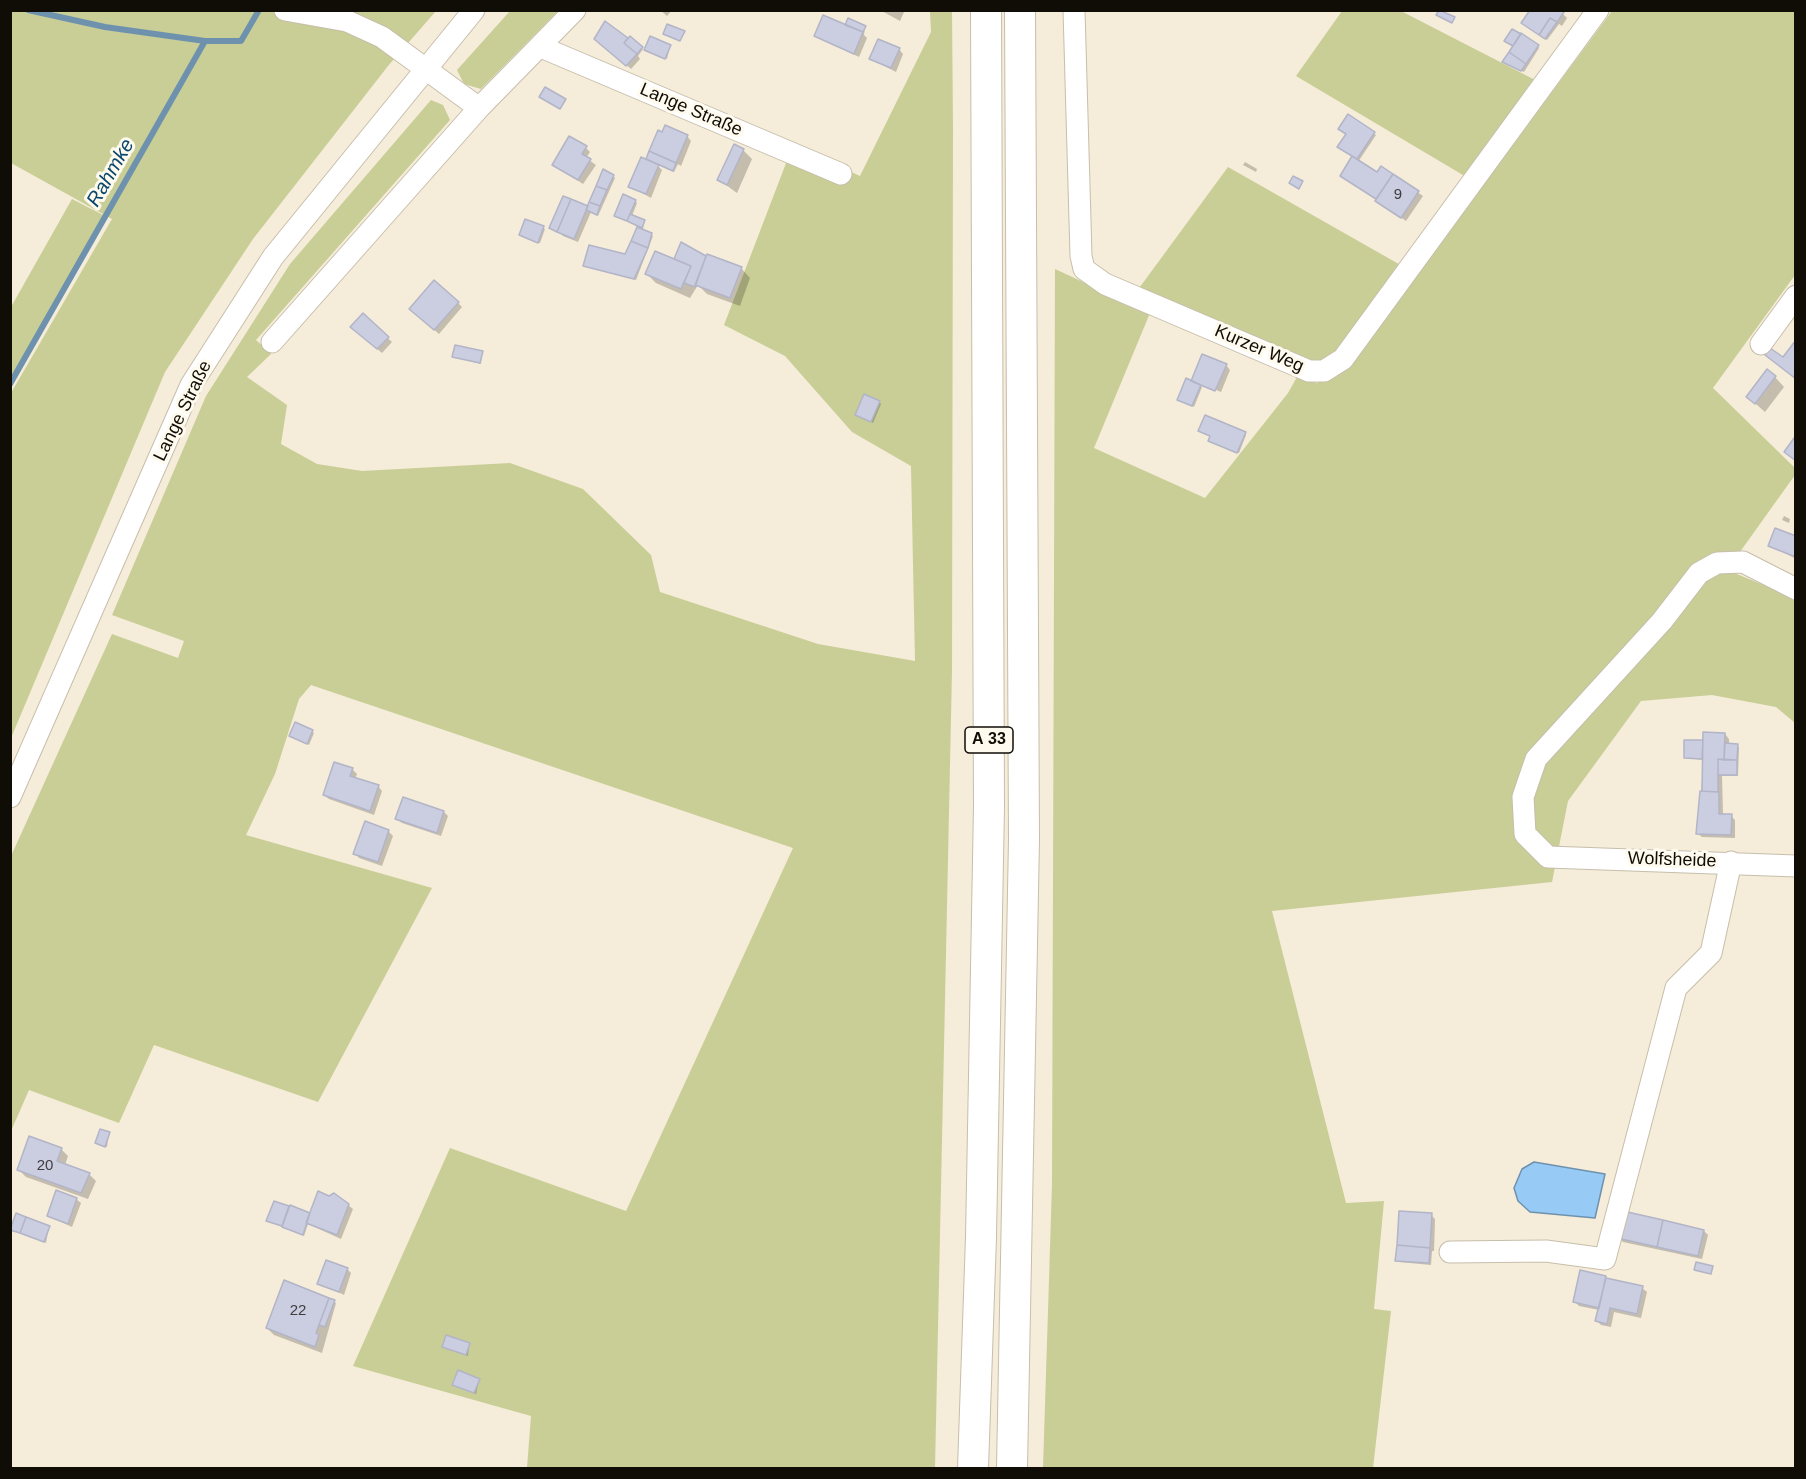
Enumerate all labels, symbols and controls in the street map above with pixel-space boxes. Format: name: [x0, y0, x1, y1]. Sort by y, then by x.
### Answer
street label: Lange Straße: [637, 79, 745, 141]
water label: Rahmke: [82, 135, 140, 211]
house number: 9: [1394, 186, 1402, 204]
street label: Kurzer Weg: [1211, 321, 1307, 377]
street label: Lange Straße: [149, 357, 217, 465]
road number: A 33: [965, 727, 1013, 753]
street label: Wolfsheide: [1627, 848, 1717, 872]
house number: 20: [37, 1157, 53, 1175]
house number: 22: [290, 1302, 306, 1320]

